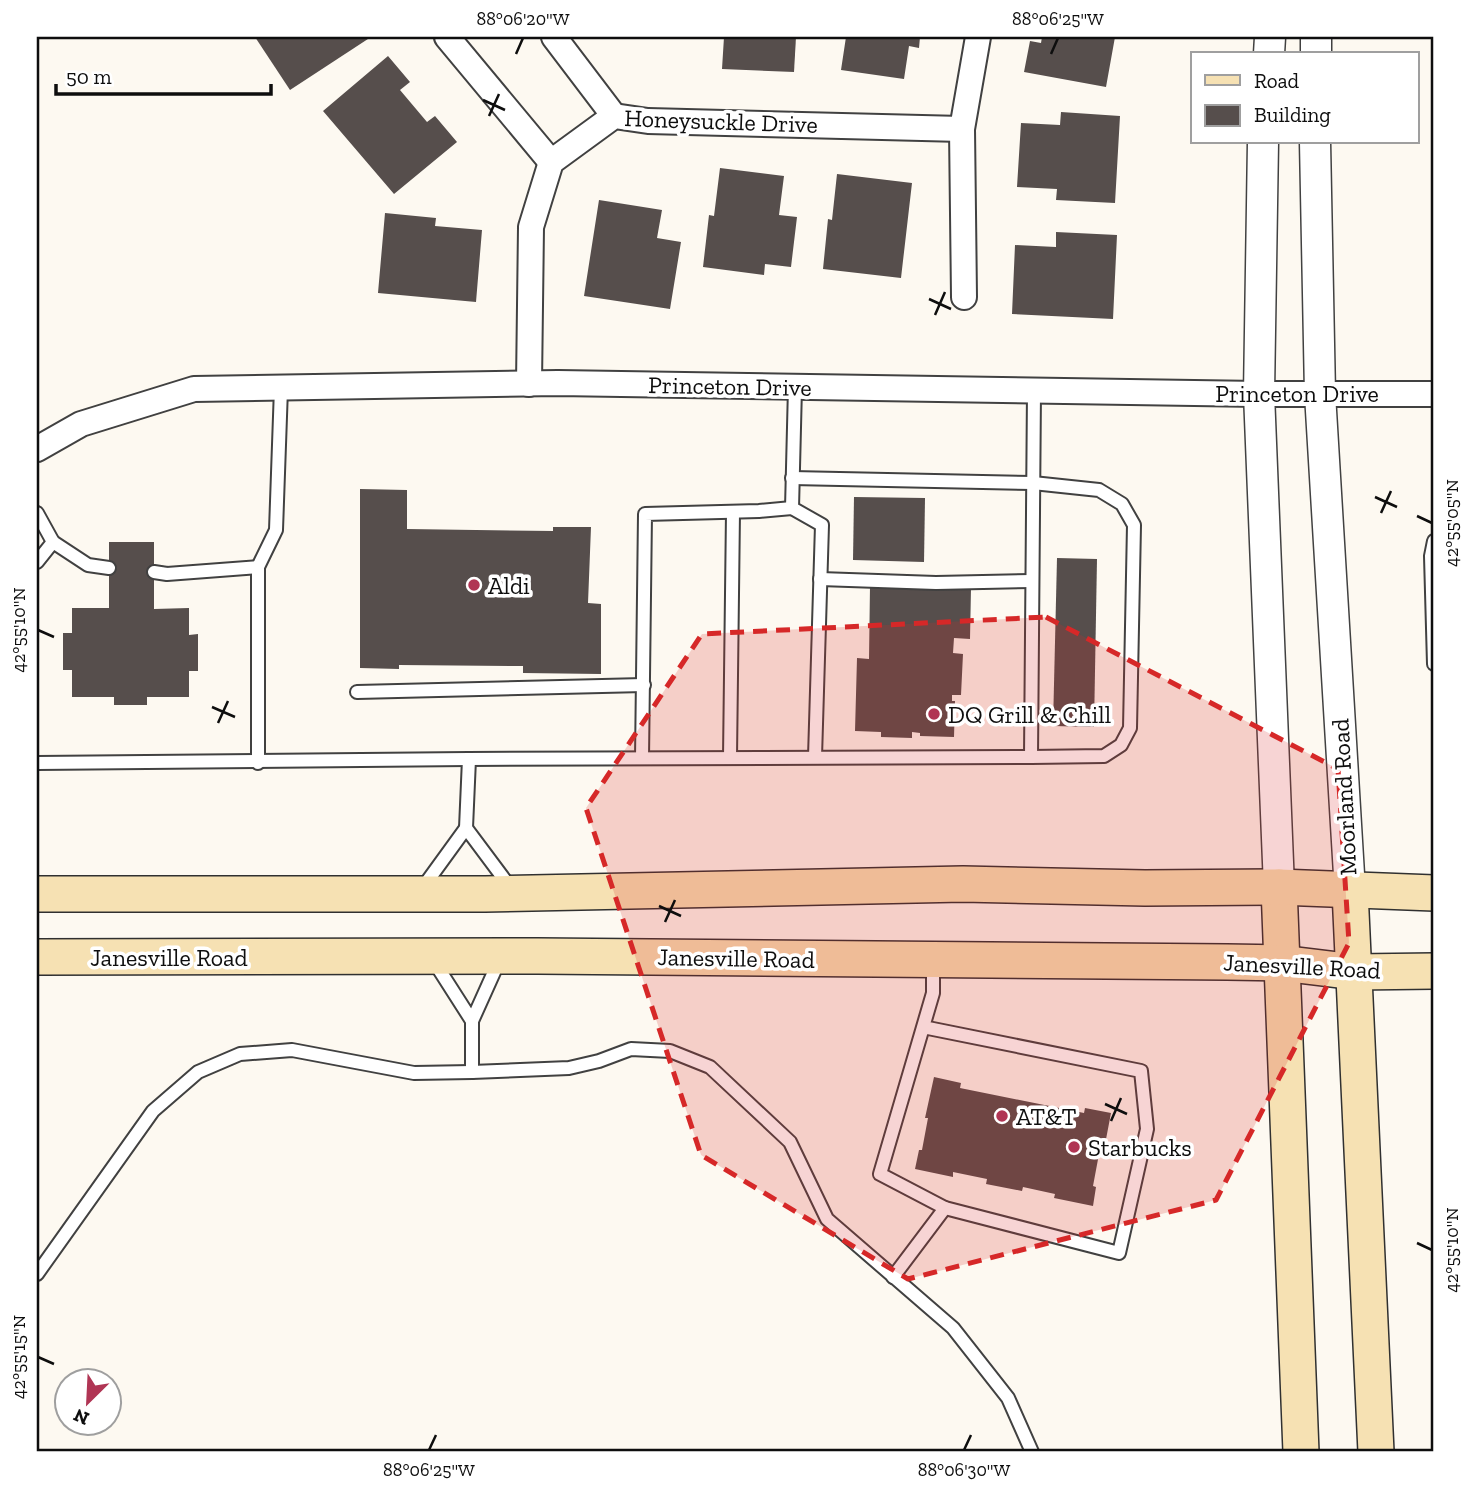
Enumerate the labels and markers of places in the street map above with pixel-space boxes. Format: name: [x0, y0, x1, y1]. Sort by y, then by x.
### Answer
place label: Aldi: [488, 571, 530, 600]
marker: Aldi: [466, 577, 482, 593]
place label: DQ Grill & Chill: [948, 700, 1111, 729]
marker: DQ Grill & Chill: [926, 706, 942, 722]
place label: AT&T: [1016, 1102, 1076, 1131]
marker: AT&T: [994, 1108, 1010, 1124]
place label: Starbucks: [1088, 1133, 1192, 1162]
marker: Starbucks: [1066, 1139, 1082, 1155]

